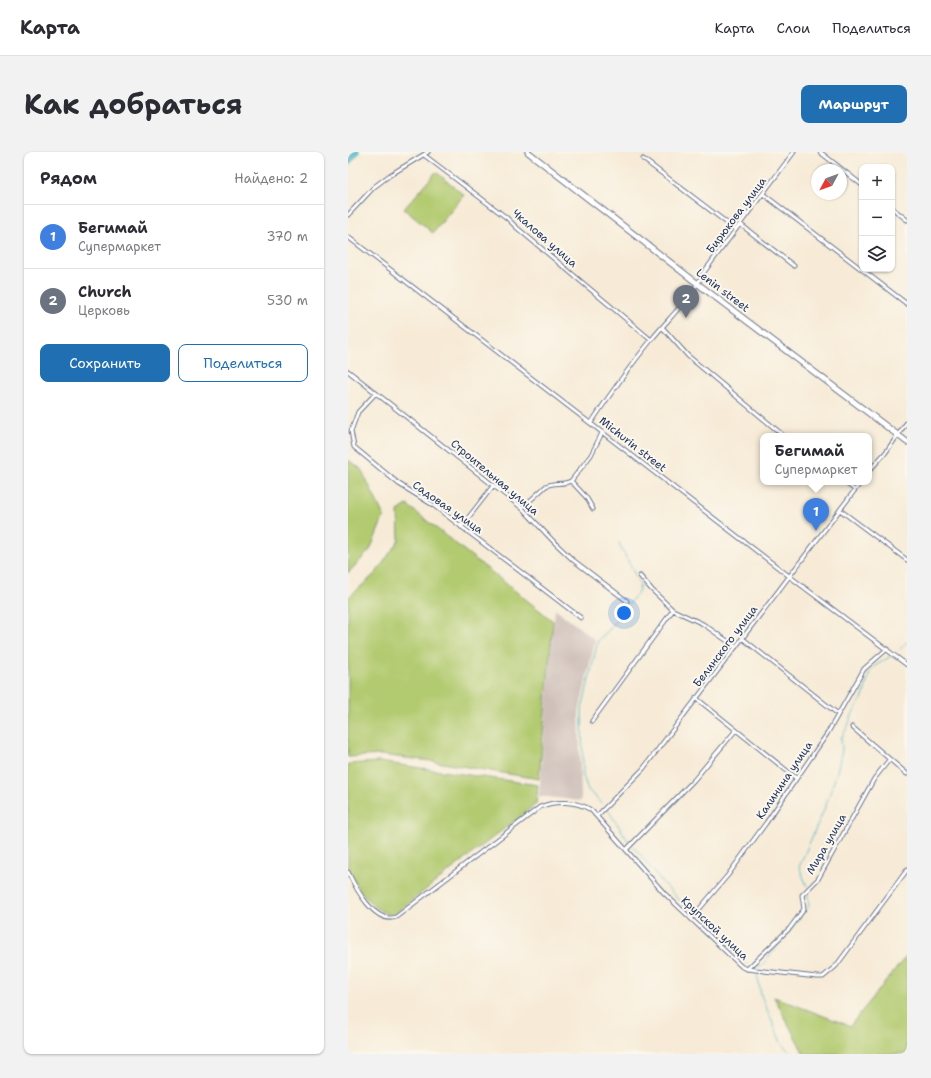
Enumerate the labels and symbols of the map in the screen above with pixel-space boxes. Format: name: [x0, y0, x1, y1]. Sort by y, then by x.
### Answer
north arrow: [811, 164, 847, 200]
street label: Бирюкова улица: [703, 174, 770, 256]
street label: Чкалова улица: [509, 206, 580, 271]
street label: Lenin street: [693, 265, 753, 316]
pin: 2: [673, 285, 699, 318]
street label: Michurin street: [596, 413, 670, 476]
street label: Строительная улица: [448, 436, 542, 519]
street label: Садовая улица: [410, 478, 486, 537]
pin: 1: [803, 498, 829, 531]
street label: Белинского улица: [690, 602, 761, 690]
your location: [614, 603, 634, 623]
street label: Калинина улица: [753, 738, 816, 822]
street label: Мира улица: [803, 811, 850, 877]
street label: Крупской улица: [678, 893, 752, 964]

